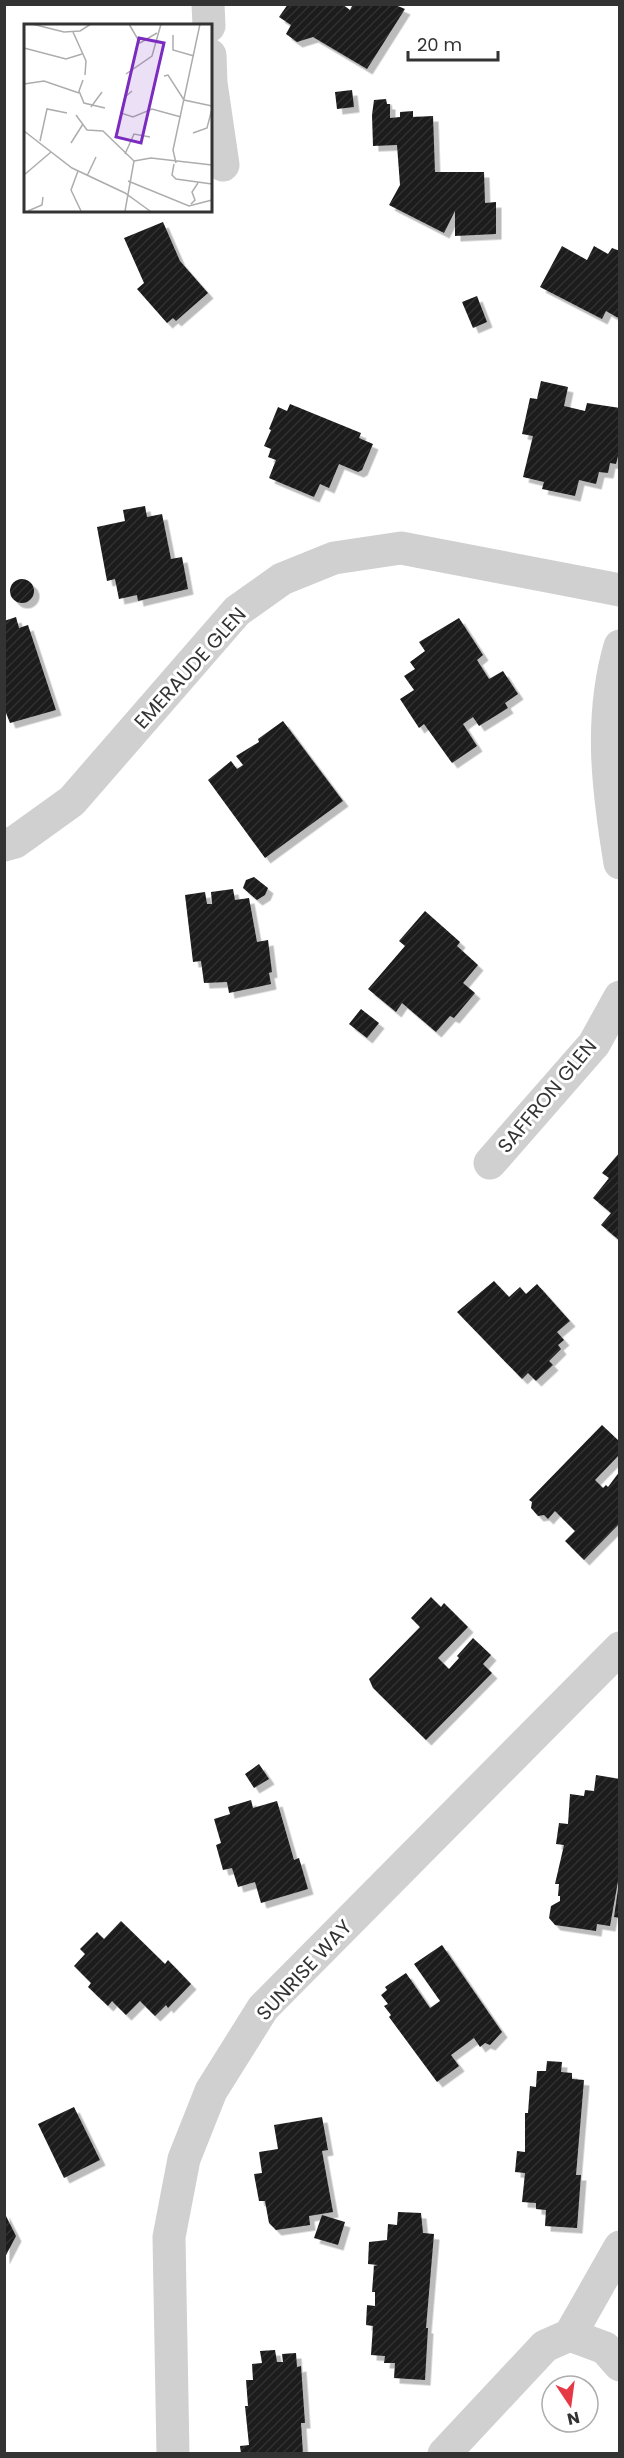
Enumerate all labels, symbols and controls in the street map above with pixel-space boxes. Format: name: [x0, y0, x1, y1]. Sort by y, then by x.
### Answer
inset map: [24, 24, 212, 212]
scale bar: [408, 24, 498, 62]
text: 20 m: [417, 32, 462, 57]
street label: EMERAUDE GLEN: [128, 601, 252, 735]
street label: SAFFRON GLEN: [491, 1033, 603, 1159]
street label: SUNRISE WAY: [250, 1913, 358, 2027]
north arrow: [540, 2374, 600, 2434]
text: N: [565, 2406, 582, 2431]

